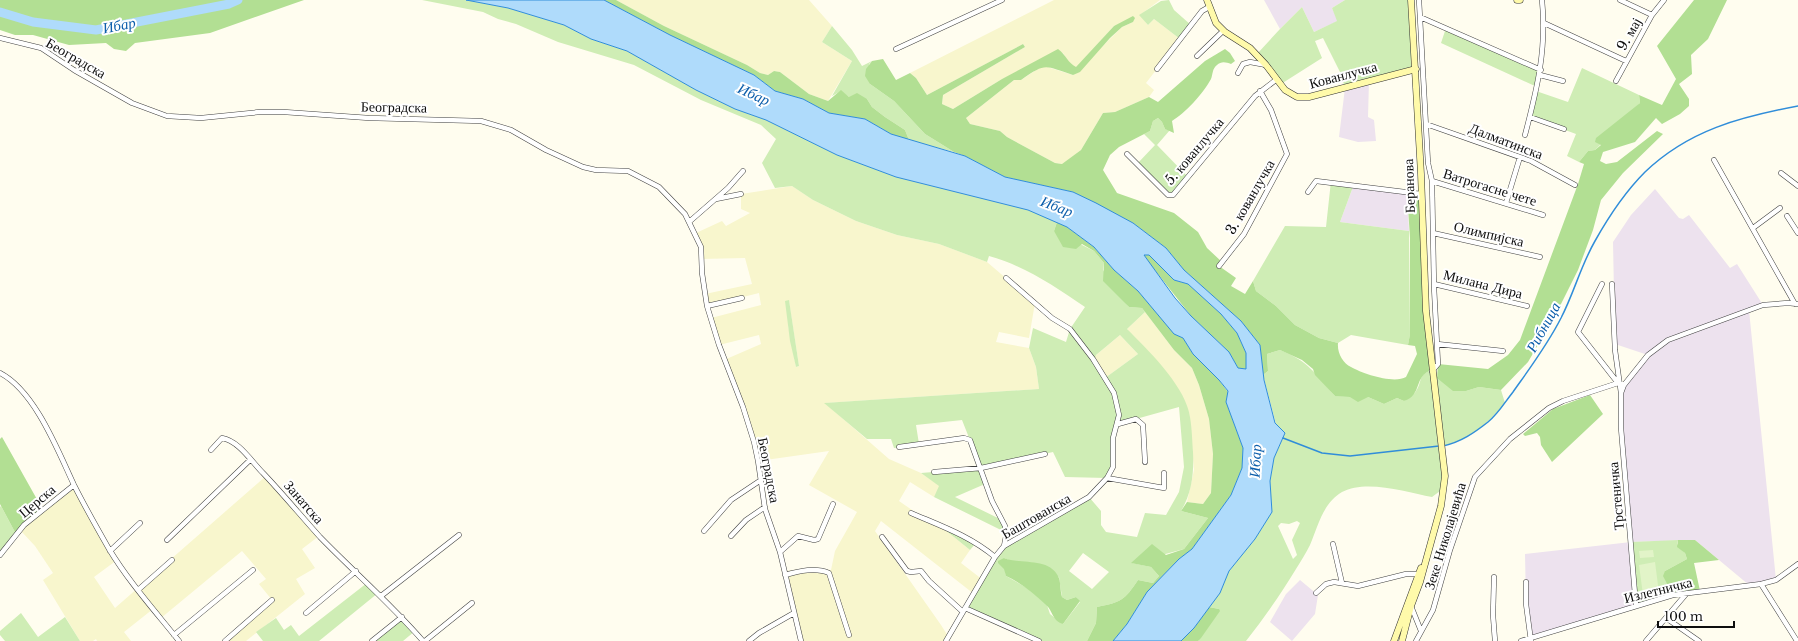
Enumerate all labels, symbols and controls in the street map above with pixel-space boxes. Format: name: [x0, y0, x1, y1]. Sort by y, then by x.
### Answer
water label: Ибар: [100, 12, 138, 38]
street label: 9. мај: [1613, 14, 1645, 54]
street label: Београдска: [43, 34, 110, 83]
street label: Кованлучка: [1307, 57, 1380, 93]
water label: Ибар: [734, 78, 774, 110]
street label: Београдска: [361, 97, 428, 117]
street label: 5. кованлучка: [1161, 113, 1228, 188]
street label: Далматинска: [1467, 119, 1546, 164]
street label: 3. кованлучка: [1221, 156, 1279, 238]
street label: Беранова: [1399, 158, 1419, 214]
street label: Ватрогасне чете: [1441, 164, 1539, 210]
water label: Ибар: [1037, 191, 1076, 221]
street label: Олимпијска: [1452, 217, 1527, 251]
street label: Милана Дира: [1441, 265, 1525, 303]
water label: Рибница: [1521, 299, 1564, 356]
street label: Београдска: [754, 436, 784, 505]
water label: Ибар: [1245, 443, 1265, 479]
street label: Трстеничка: [1604, 460, 1628, 531]
street label: Занатска: [280, 477, 328, 528]
street label: Церска: [15, 480, 60, 522]
street label: Зеке Николајевића: [1420, 480, 1470, 592]
street label: Баштованска: [998, 489, 1075, 543]
street label: Излетничка: [1622, 573, 1695, 607]
scale bar: [1658, 603, 1734, 629]
text: 100 m: [1664, 609, 1703, 624]

